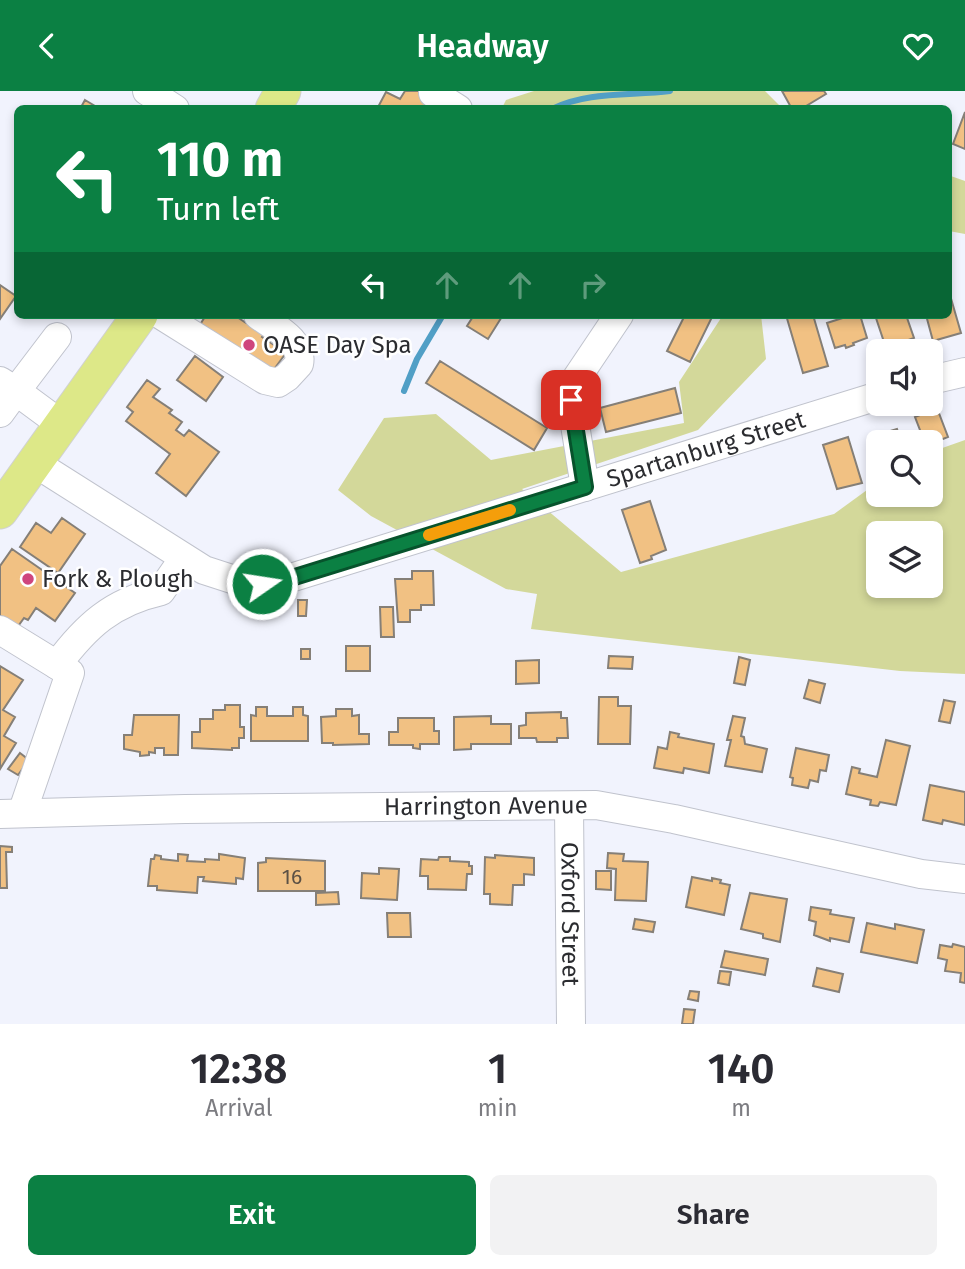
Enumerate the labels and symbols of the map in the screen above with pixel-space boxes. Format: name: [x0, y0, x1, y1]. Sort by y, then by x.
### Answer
place label: OASE Day Spa: [263, 331, 412, 359]
marker: OASE Day Spa: [241, 337, 257, 353]
pin: [541, 370, 601, 430]
street label: Spartanburg Street: [603, 405, 809, 493]
position arrow: [225, 547, 299, 621]
place label: Fork & Plough: [42, 565, 194, 593]
marker: Fork & Plough: [20, 571, 36, 587]
street label: Harrington Avenue: [384, 791, 588, 821]
street label: Oxford Street: [555, 842, 585, 987]
house number: 16: [282, 864, 302, 890]

